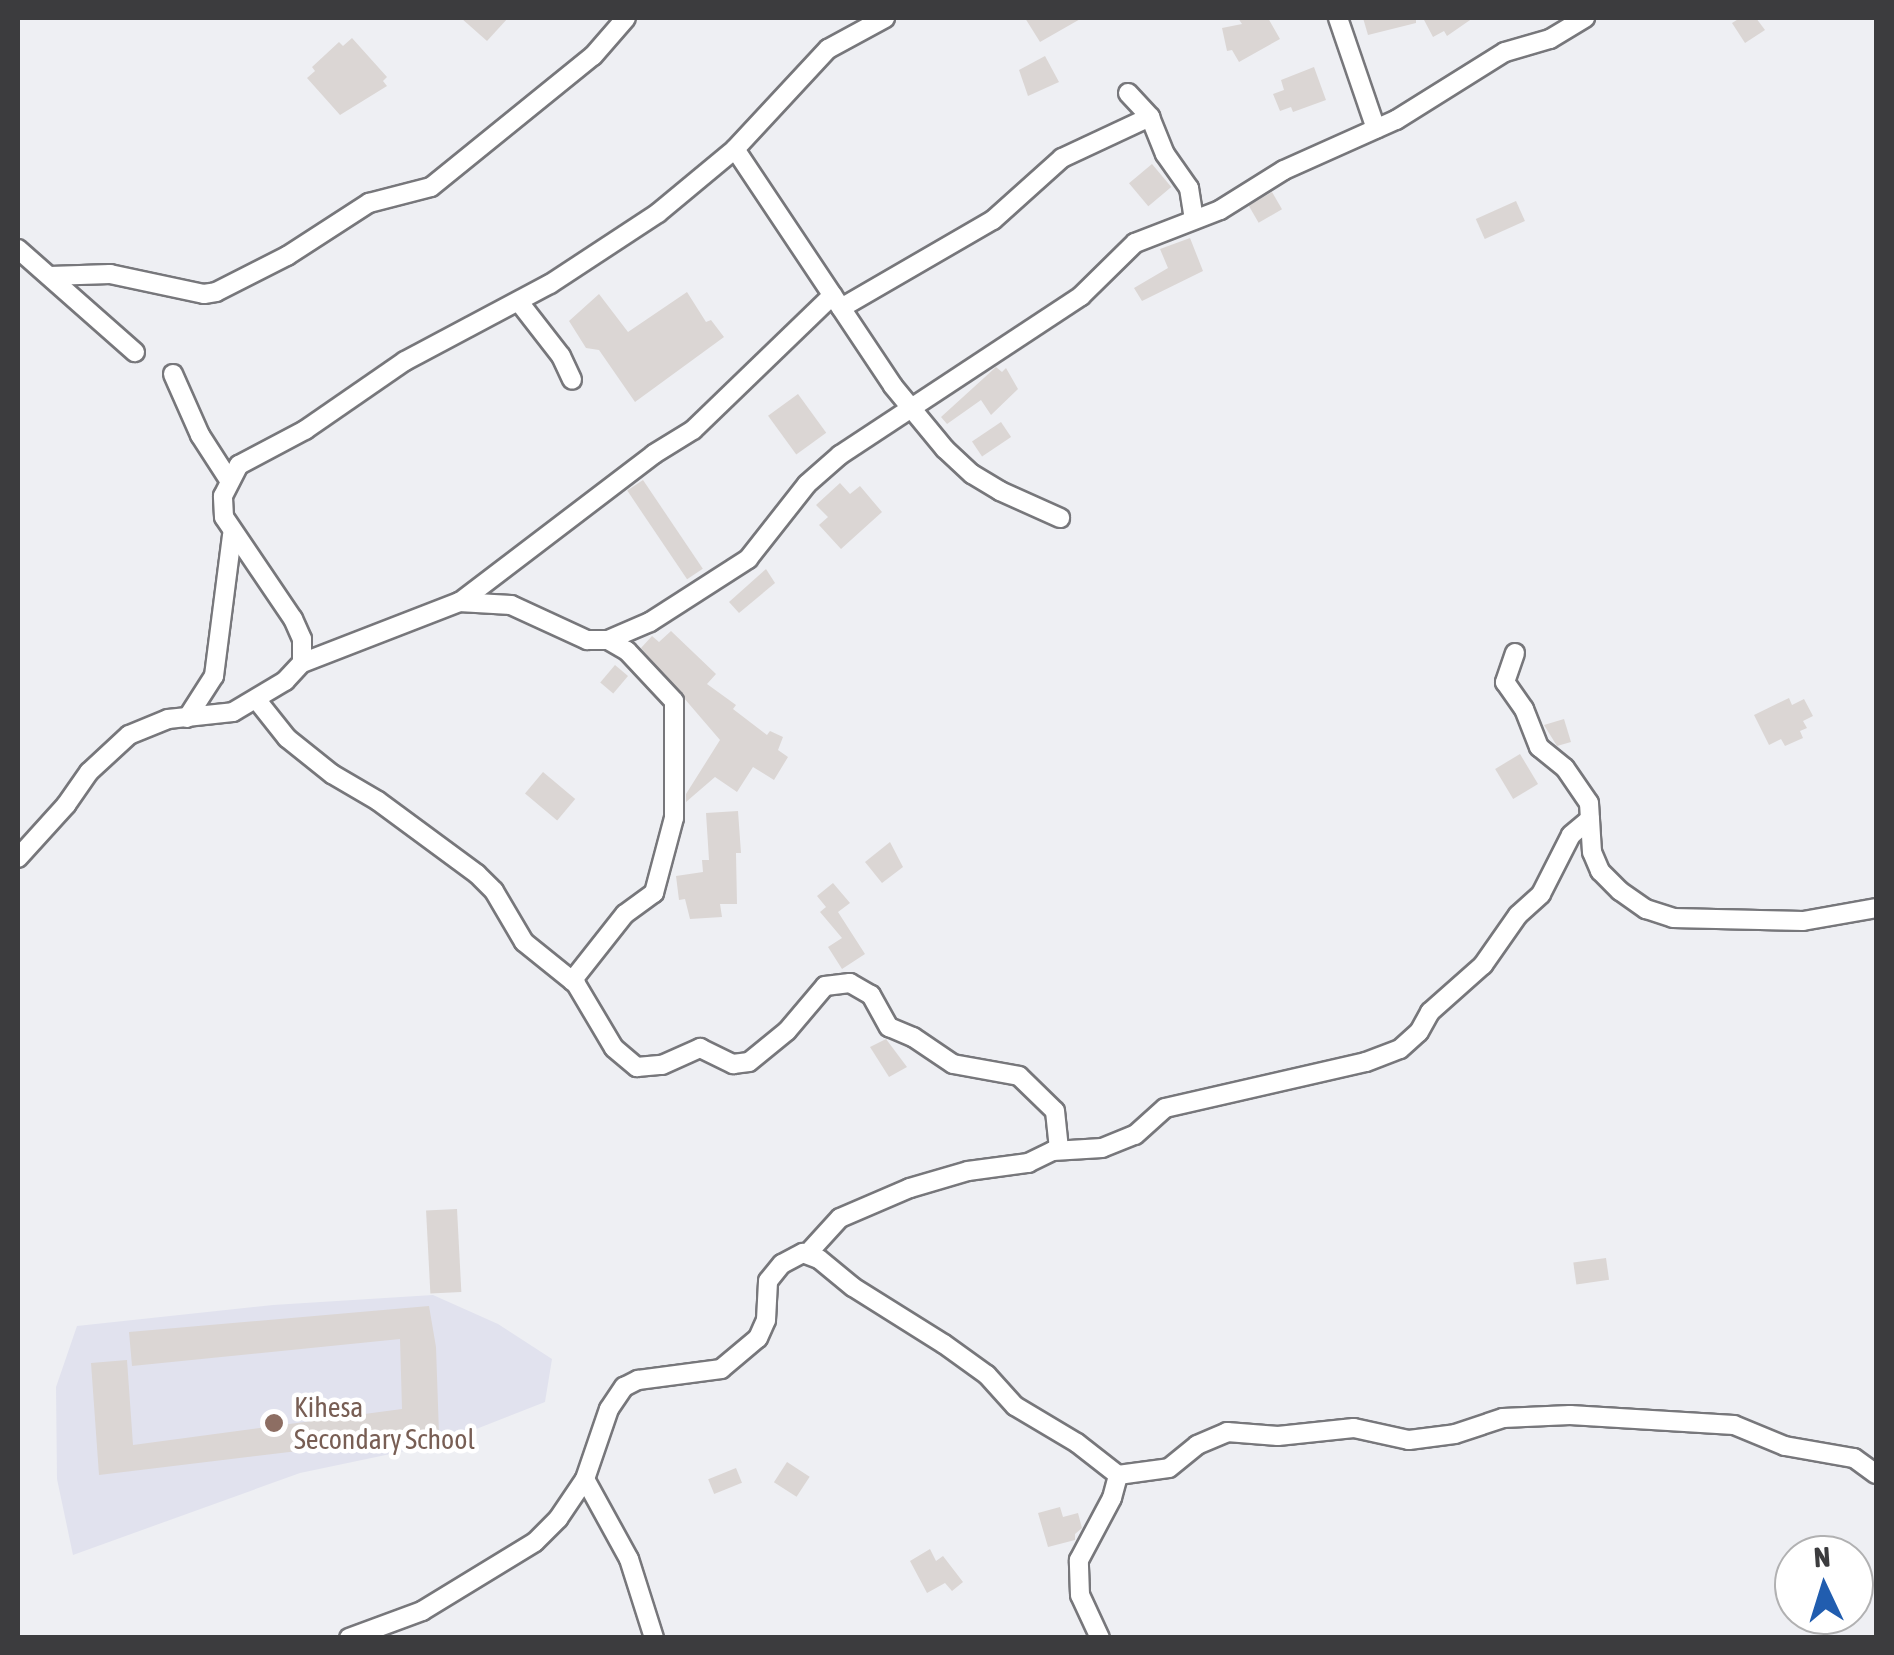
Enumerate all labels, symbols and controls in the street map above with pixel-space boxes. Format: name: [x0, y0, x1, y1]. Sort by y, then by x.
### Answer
place label: Kihesa Secondary School: [294, 1390, 475, 1456]
marker: Kihesa Secondary School: [263, 1412, 285, 1434]
north arrow: [1774, 1535, 1874, 1635]
text: N: [1813, 1541, 1831, 1574]

